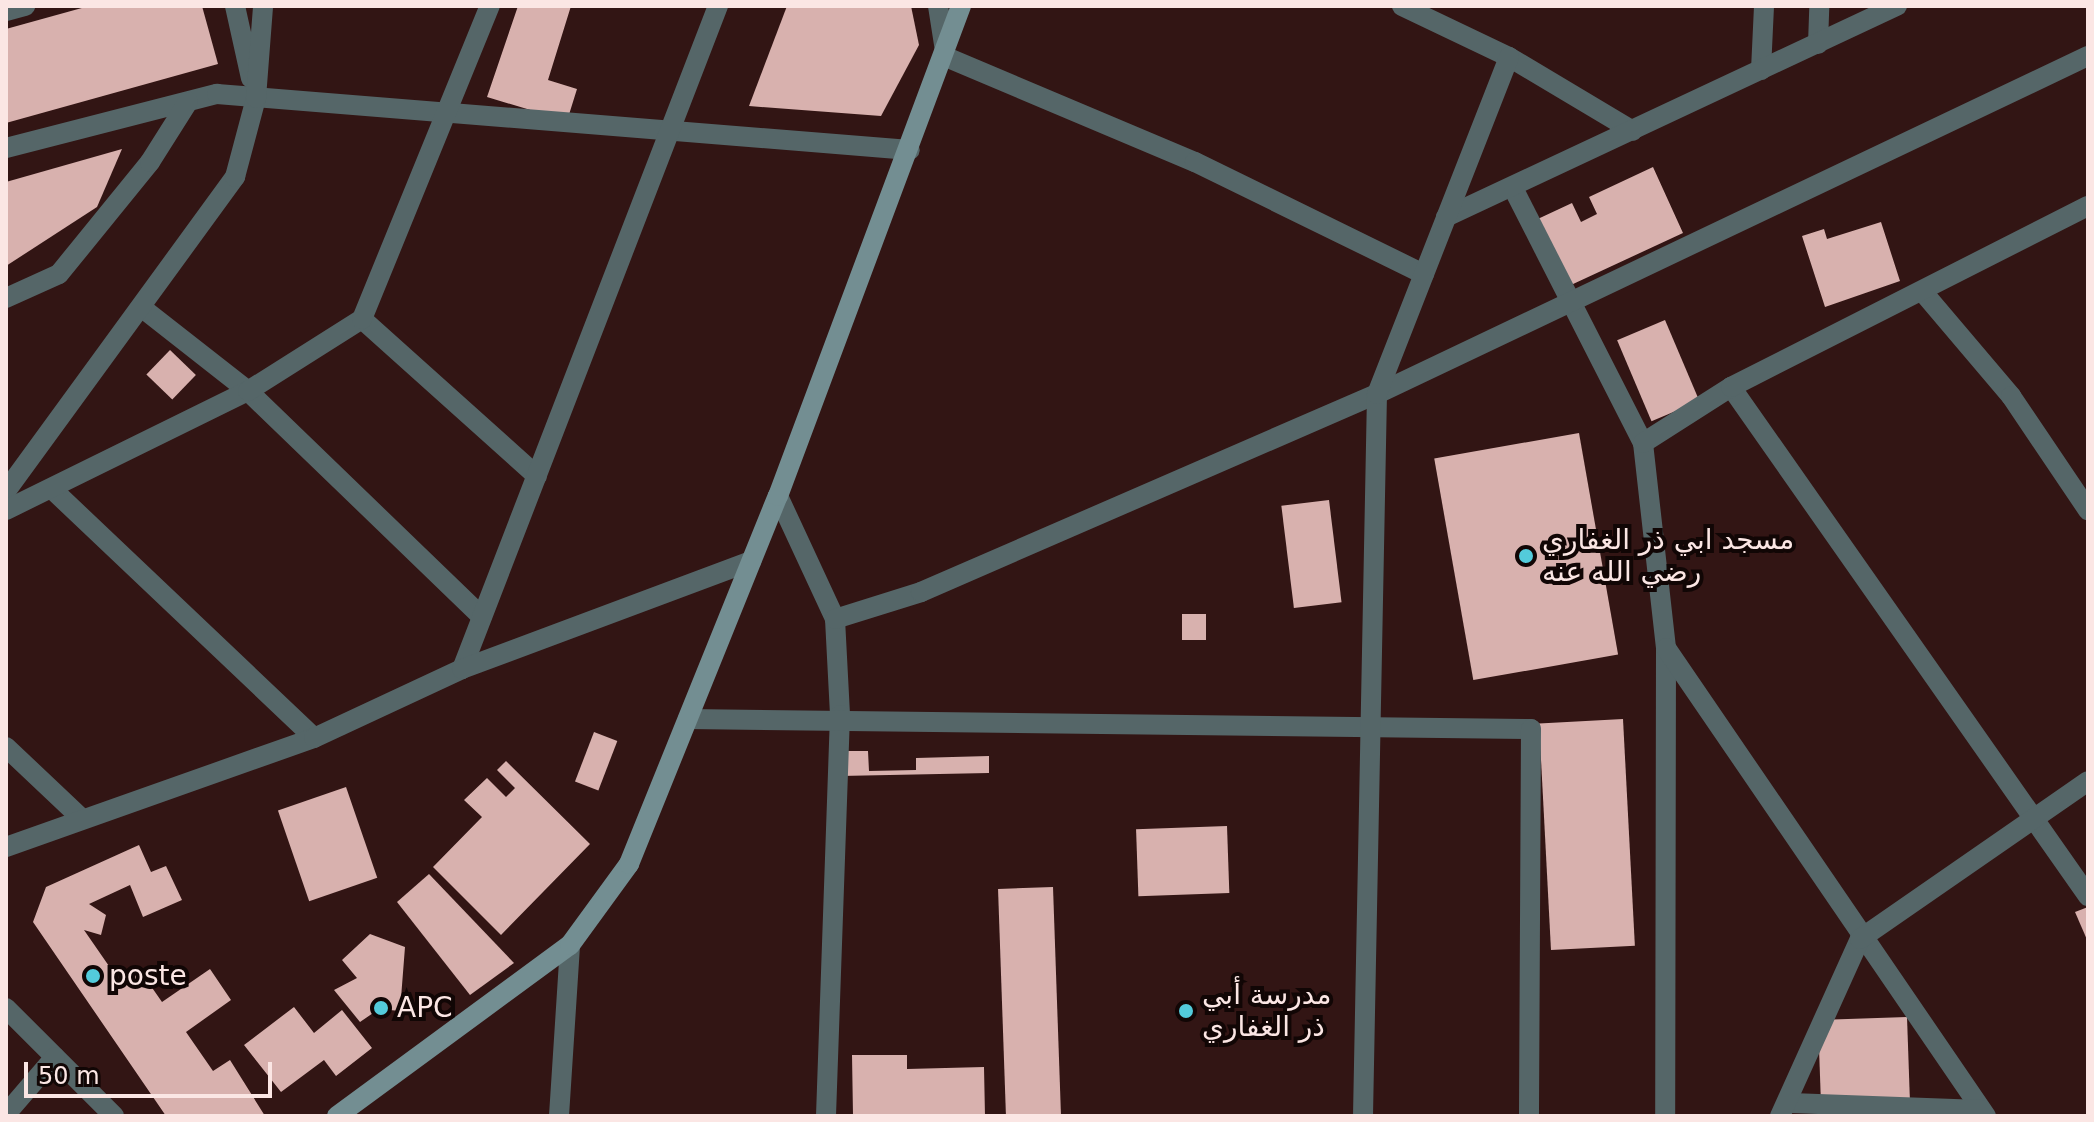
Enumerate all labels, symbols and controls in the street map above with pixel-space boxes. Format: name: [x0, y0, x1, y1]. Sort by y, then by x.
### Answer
place label: مسجد ابي ذر الغفاري رضي الله عنه: [1542, 523, 1794, 589]
marker: مسجد ابي ذر الغفاري رضي الله عنه: [1517, 547, 1535, 565]
place label: poste: [109, 959, 187, 993]
marker: poste: [84, 967, 102, 985]
place label: مدرسة أبي ذر الغفاري: [1202, 978, 1332, 1044]
place label: APC: [397, 991, 453, 1025]
marker: APC: [372, 999, 390, 1017]
marker: مدرسة أبي ذر الغفاري: [1177, 1002, 1195, 1020]
scale bar: [28, 1046, 276, 1096]
text: 50 m: [38, 1062, 100, 1090]

